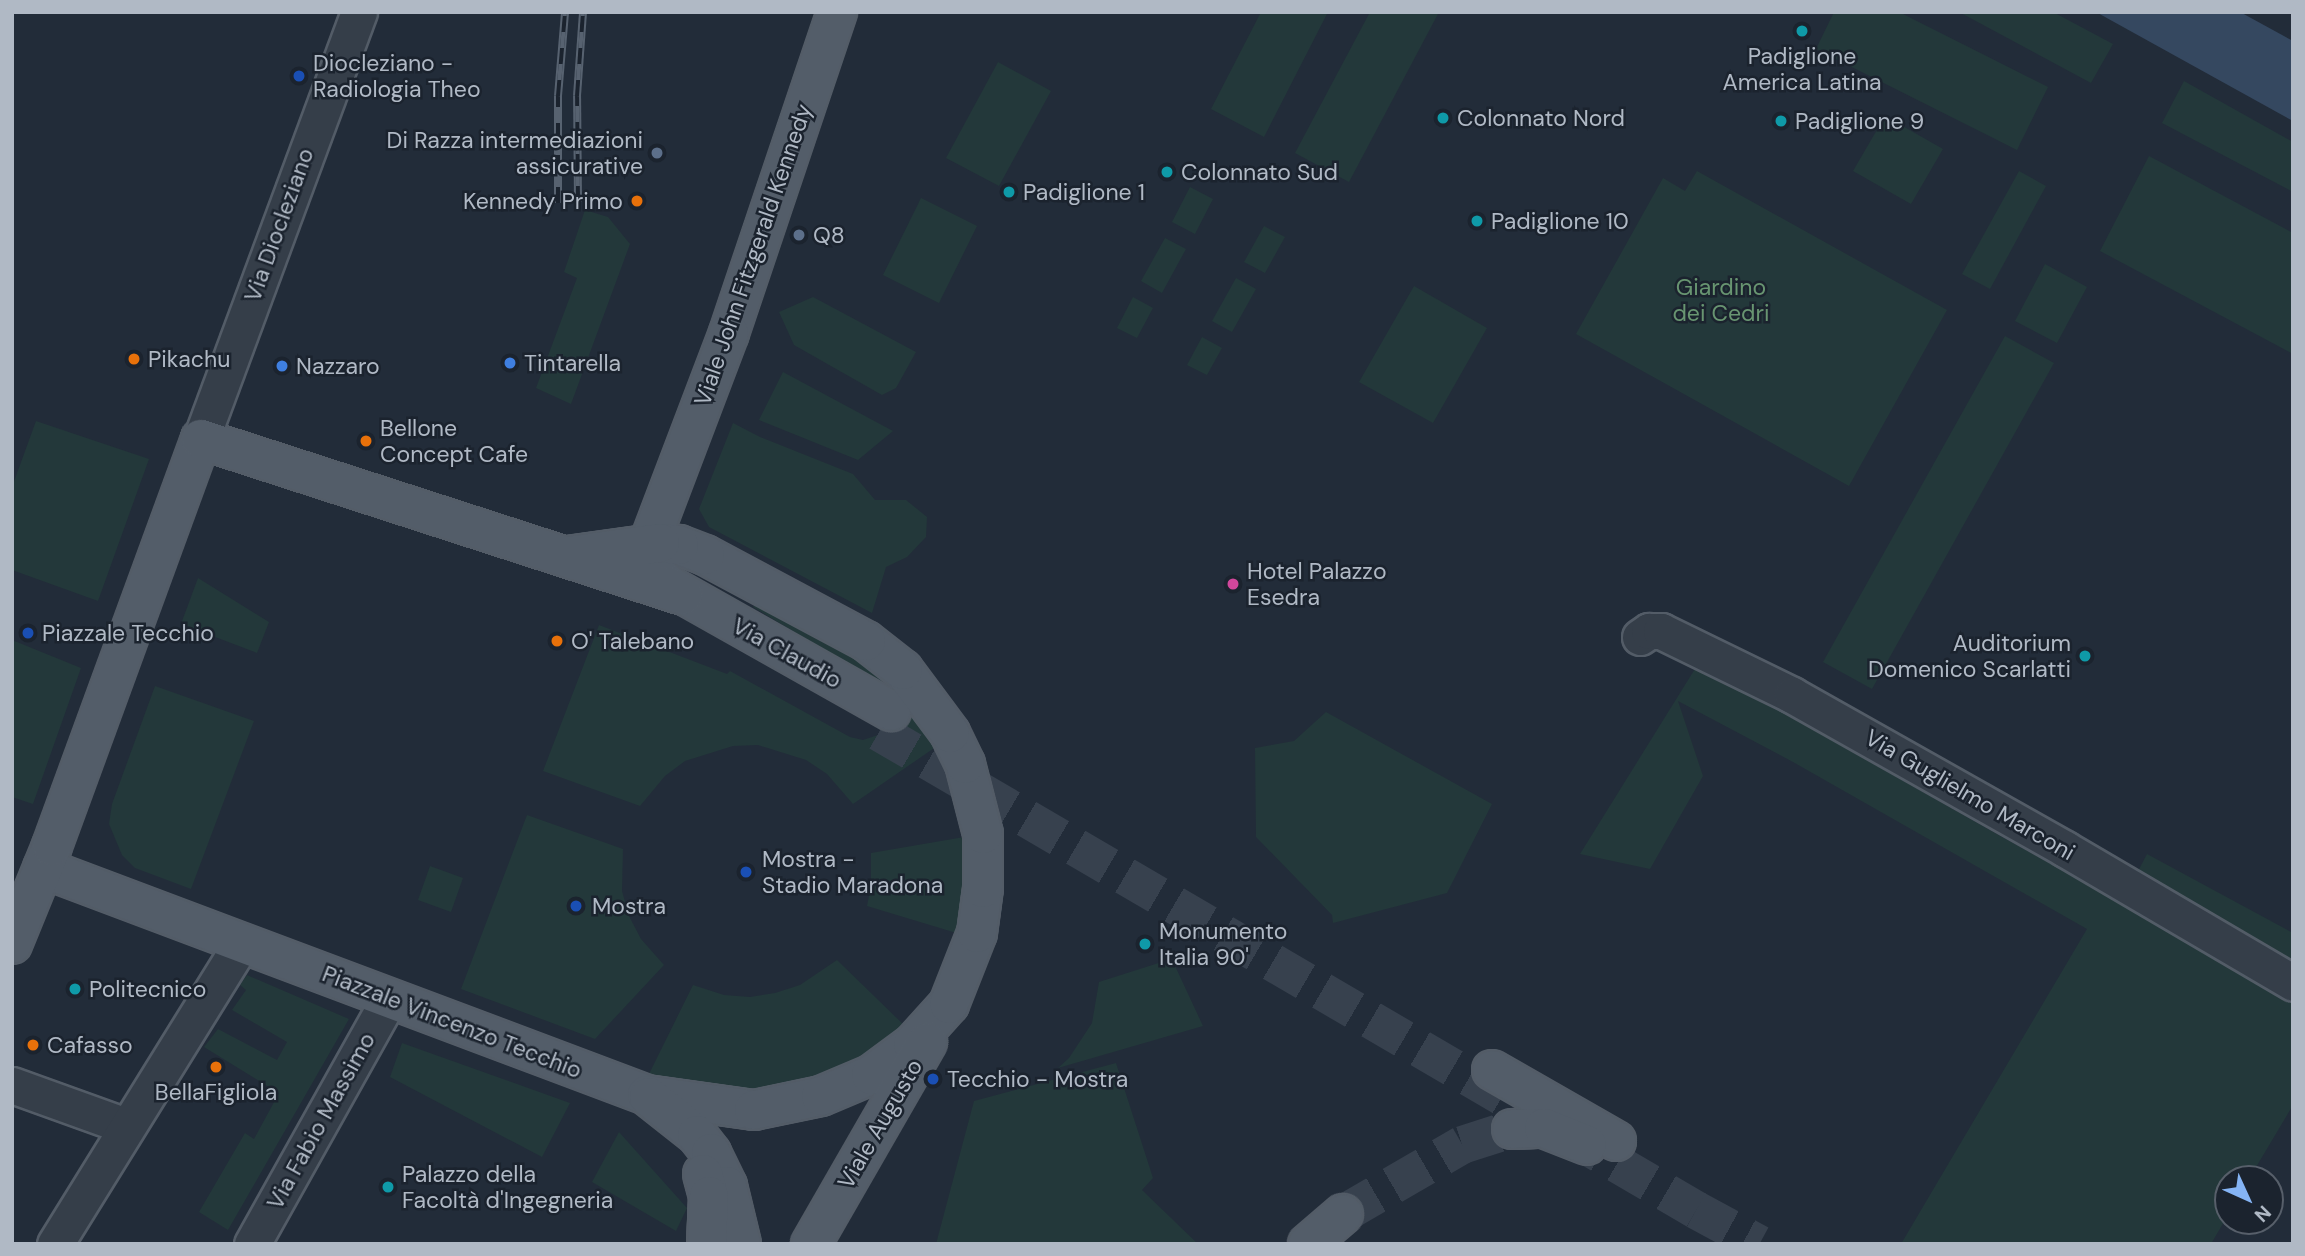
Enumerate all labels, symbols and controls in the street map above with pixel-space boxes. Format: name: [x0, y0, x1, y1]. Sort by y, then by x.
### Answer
marker: Padiglione America Latina: [1794, 23, 1810, 39]
place label: Padiglione America Latina: [1722, 42, 1882, 96]
place label: Diocleziano - Radiologia Theo: [313, 49, 481, 103]
marker: Diocleziano - Radiologia Theo: [291, 68, 307, 84]
street label: Viale John Fitzgerald Kennedy: [688, 100, 818, 410]
place label: Colonnato Nord: [1457, 104, 1625, 132]
place label: Padiglione 9: [1795, 107, 1924, 135]
marker: Colonnato Nord: [1435, 110, 1451, 126]
marker: Padiglione 9: [1773, 113, 1789, 129]
place label: Di Razza intermediazioni assicurative: [387, 126, 643, 180]
street label: Via Diocleziano: [238, 145, 320, 305]
marker: Di Razza intermediazioni assicurative: [649, 145, 665, 161]
place label: Colonnato Sud: [1181, 158, 1338, 186]
marker: Colonnato Sud: [1159, 164, 1175, 180]
place label: Padiglione 1: [1023, 178, 1145, 206]
marker: Padiglione 1: [1001, 184, 1017, 200]
place label: Kennedy Primo: [463, 187, 623, 215]
marker: Kennedy Primo: [629, 193, 645, 209]
place label: Padiglione 10: [1491, 207, 1629, 235]
marker: Padiglione 10: [1469, 213, 1485, 229]
place label: Q8: [813, 221, 845, 249]
marker: Q8: [791, 227, 807, 243]
park label: Giardino dei Cedri: [1672, 273, 1770, 327]
place label: Pikachu: [148, 345, 230, 373]
place label: Tintarella: [524, 349, 621, 377]
marker: Pikachu: [126, 351, 142, 367]
place label: Nazzaro: [296, 352, 380, 380]
marker: Tintarella: [502, 355, 518, 371]
marker: Nazzaro: [274, 358, 290, 374]
place label: Bellone Concept Cafe: [380, 414, 528, 468]
marker: Bellone Concept Cafe: [358, 433, 374, 449]
place label: Hotel Palazzo Esedra: [1247, 557, 1387, 611]
marker: Hotel Palazzo Esedra: [1225, 576, 1241, 592]
street label: Via Claudio: [728, 612, 846, 694]
place label: Piazzale Tecchio: [42, 619, 214, 647]
marker: Piazzale Tecchio: [20, 625, 36, 641]
place label: O' Talebano: [571, 627, 694, 655]
place label: Auditorium Domenico Scarlatti: [1868, 629, 2071, 683]
marker: O' Talebano: [549, 633, 565, 649]
marker: Auditorium Domenico Scarlatti: [2077, 648, 2093, 664]
street label: Via Guglielmo Marconi: [1860, 724, 2080, 866]
place label: Mostra - Stadio Maradona: [762, 845, 943, 899]
marker: Mostra - Stadio Maradona: [736, 862, 756, 882]
place label: Mostra: [592, 892, 666, 920]
marker: Mostra: [566, 896, 586, 916]
place label: Monumento Italia 90': [1159, 917, 1287, 971]
marker: Monumento Italia 90': [1137, 936, 1153, 952]
street label: Piazzale Vincenzo Tecchio: [318, 960, 586, 1084]
place label: Politecnico: [89, 975, 206, 1003]
marker: Politecnico: [67, 981, 83, 997]
street label: Via Fabio Massimo: [261, 1028, 381, 1214]
place label: Cafasso: [47, 1031, 133, 1059]
marker: Cafasso: [25, 1037, 41, 1053]
street label: Viale Augusto: [832, 1054, 928, 1194]
marker: BellaFigliola: [208, 1059, 224, 1075]
place label: Tecchio - Mostra: [947, 1065, 1128, 1093]
marker: Tecchio - Mostra: [925, 1071, 941, 1087]
place label: BellaFigliola: [155, 1078, 277, 1106]
place label: Palazzo della Facoltà d'Ingegneria: [402, 1160, 613, 1214]
north arrow: [2214, 1165, 2284, 1235]
marker: Palazzo della Facoltà d'Ingegneria: [380, 1179, 396, 1195]
text: N: [2249, 1200, 2277, 1228]

